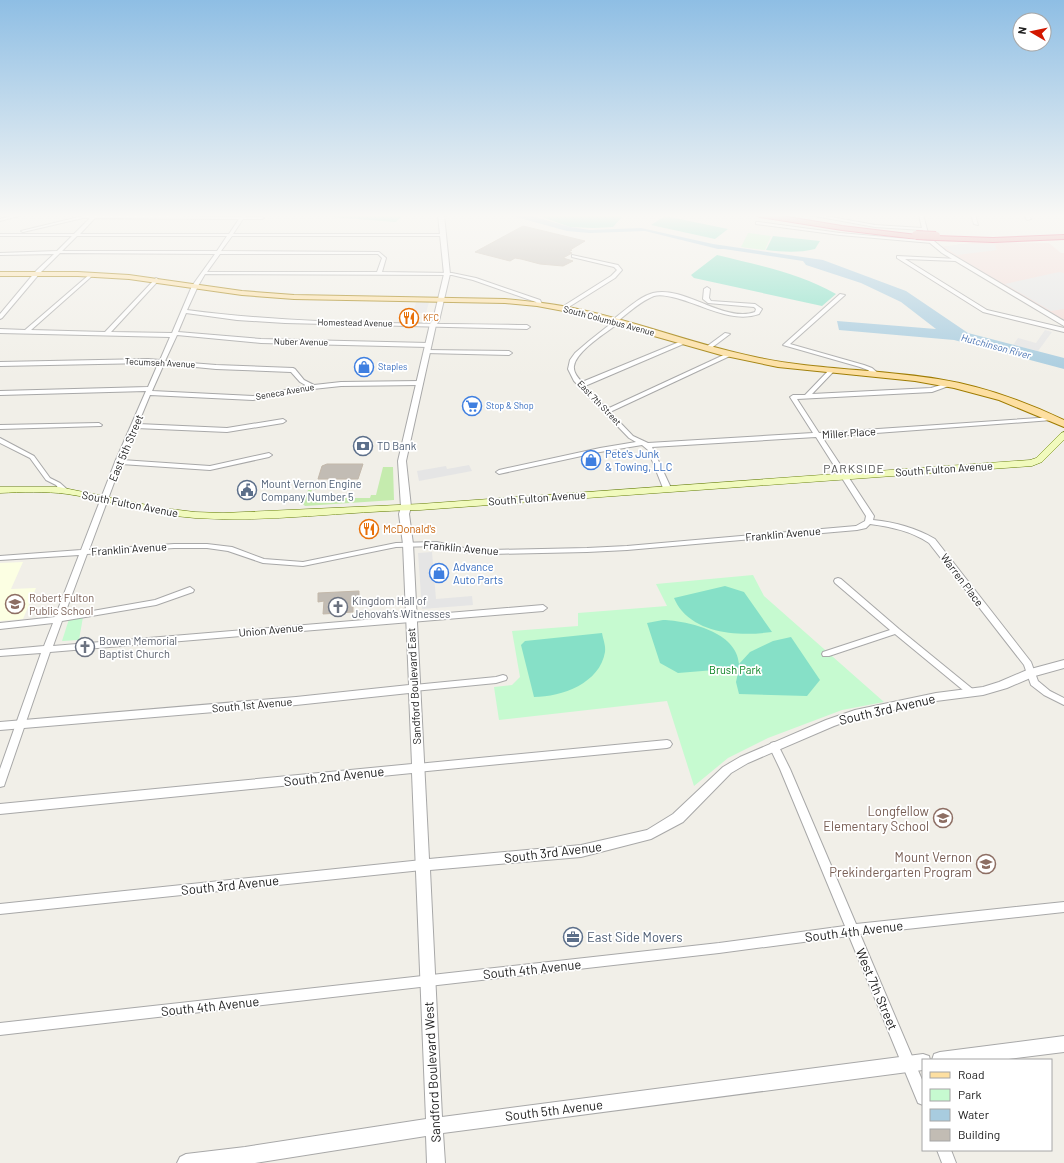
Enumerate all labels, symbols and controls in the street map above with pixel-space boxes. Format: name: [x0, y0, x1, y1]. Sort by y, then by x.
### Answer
north arrow: [1012, 12, 1052, 52]
text: N: [1015, 26, 1029, 35]
street label: South Columbus Avenue: [562, 303, 656, 338]
restaurant icon: KFC: [398, 307, 420, 329]
place label: KFC: [423, 312, 439, 323]
street label: Homestead Avenue: [317, 316, 393, 329]
water label: Hutchinson River: [960, 331, 1033, 361]
street label: Nuber Avenue: [274, 336, 328, 347]
street label: Tecumseh Avenue: [124, 355, 196, 370]
shop icon: Staples: [353, 356, 375, 378]
place label: Staples: [378, 361, 407, 372]
street label: East 7th Street: [575, 378, 624, 427]
street label: Seneca Avenue: [255, 381, 315, 402]
supermarket icon: Stop & Shop: [461, 395, 483, 417]
place label: Stop & Shop: [486, 400, 534, 411]
street label: East 5th Street: [106, 412, 146, 483]
street label: Miller Place: [822, 424, 876, 441]
bank icon: TD Bank: [352, 435, 374, 457]
place label: TD Bank: [377, 439, 417, 452]
place label: Pete's Junk & Towing, LLC: [605, 447, 673, 473]
shop icon: Pete's Junk & Towing, LLC: [580, 449, 602, 471]
street label: South Fulton Avenue: [895, 459, 993, 478]
district label: PARKSIDE: [823, 461, 885, 475]
place label: Mount Vernon Engine Company Number 5: [261, 477, 362, 503]
public building icon: Mount Vernon Engine Company Number 5: [236, 479, 258, 501]
street label: South Fulton Avenue: [81, 488, 180, 519]
street label: South Fulton Avenue: [488, 488, 586, 507]
restaurant icon: McDonald's: [358, 518, 380, 540]
place label: McDonald's: [383, 522, 436, 535]
street label: Franklin Avenue: [745, 524, 821, 543]
street label: Franklin Avenue: [423, 538, 499, 557]
street label: Franklin Avenue: [91, 539, 167, 558]
street label: Warren Place: [938, 551, 987, 609]
place label: Advance Auto Parts: [453, 560, 503, 586]
shop icon: Advance Auto Parts: [428, 562, 450, 584]
place label: Robert Fulton Public School: [29, 591, 94, 617]
school or university icon: Robert Fulton Public School: [4, 593, 26, 615]
place label: Kingdom Hall of Jehovah’s Witnesses: [352, 594, 450, 620]
church icon: Kingdom Hall of Jehovah’s Witnesses: [327, 596, 349, 618]
street label: Union Avenue: [238, 620, 304, 639]
street label: Sandford Boulevard East: [404, 627, 423, 745]
place label: Bowen Memorial Baptist Church: [99, 634, 177, 660]
church icon: Bowen Memorial Baptist Church: [74, 636, 96, 658]
park label: Brush Park: [709, 663, 761, 676]
street label: South 3rd Avenue: [837, 690, 937, 728]
street label: South 1st Avenue: [211, 694, 293, 714]
street label: South 2nd Avenue: [283, 763, 385, 789]
place label: Longfellow Elementary School: [823, 803, 929, 834]
school or university icon: Longfellow Elementary School: [932, 807, 954, 829]
street label: South 3rd Avenue: [503, 838, 603, 866]
place label: Mount Vernon Prekindergarten Program: [829, 849, 972, 880]
school or university icon: Mount Vernon Prekindergarten Program: [975, 853, 997, 875]
street label: South 3rd Avenue: [180, 872, 280, 898]
street label: South 4th Avenue: [804, 917, 904, 945]
office icon: East Side Movers: [562, 926, 584, 948]
place label: East Side Movers: [587, 929, 683, 945]
street label: West 7th Street: [853, 946, 901, 1032]
street label: South 4th Avenue: [482, 956, 582, 982]
street label: South 4th Avenue: [160, 993, 260, 1019]
street label: Sandford Boulevard West: [420, 1001, 444, 1143]
legend: [922, 1059, 1052, 1151]
text: Road: [958, 1067, 985, 1081]
text: Park: [958, 1087, 982, 1101]
street label: South 5th Avenue: [504, 1096, 604, 1124]
text: Water: [958, 1107, 990, 1121]
text: Building: [958, 1127, 1000, 1141]

